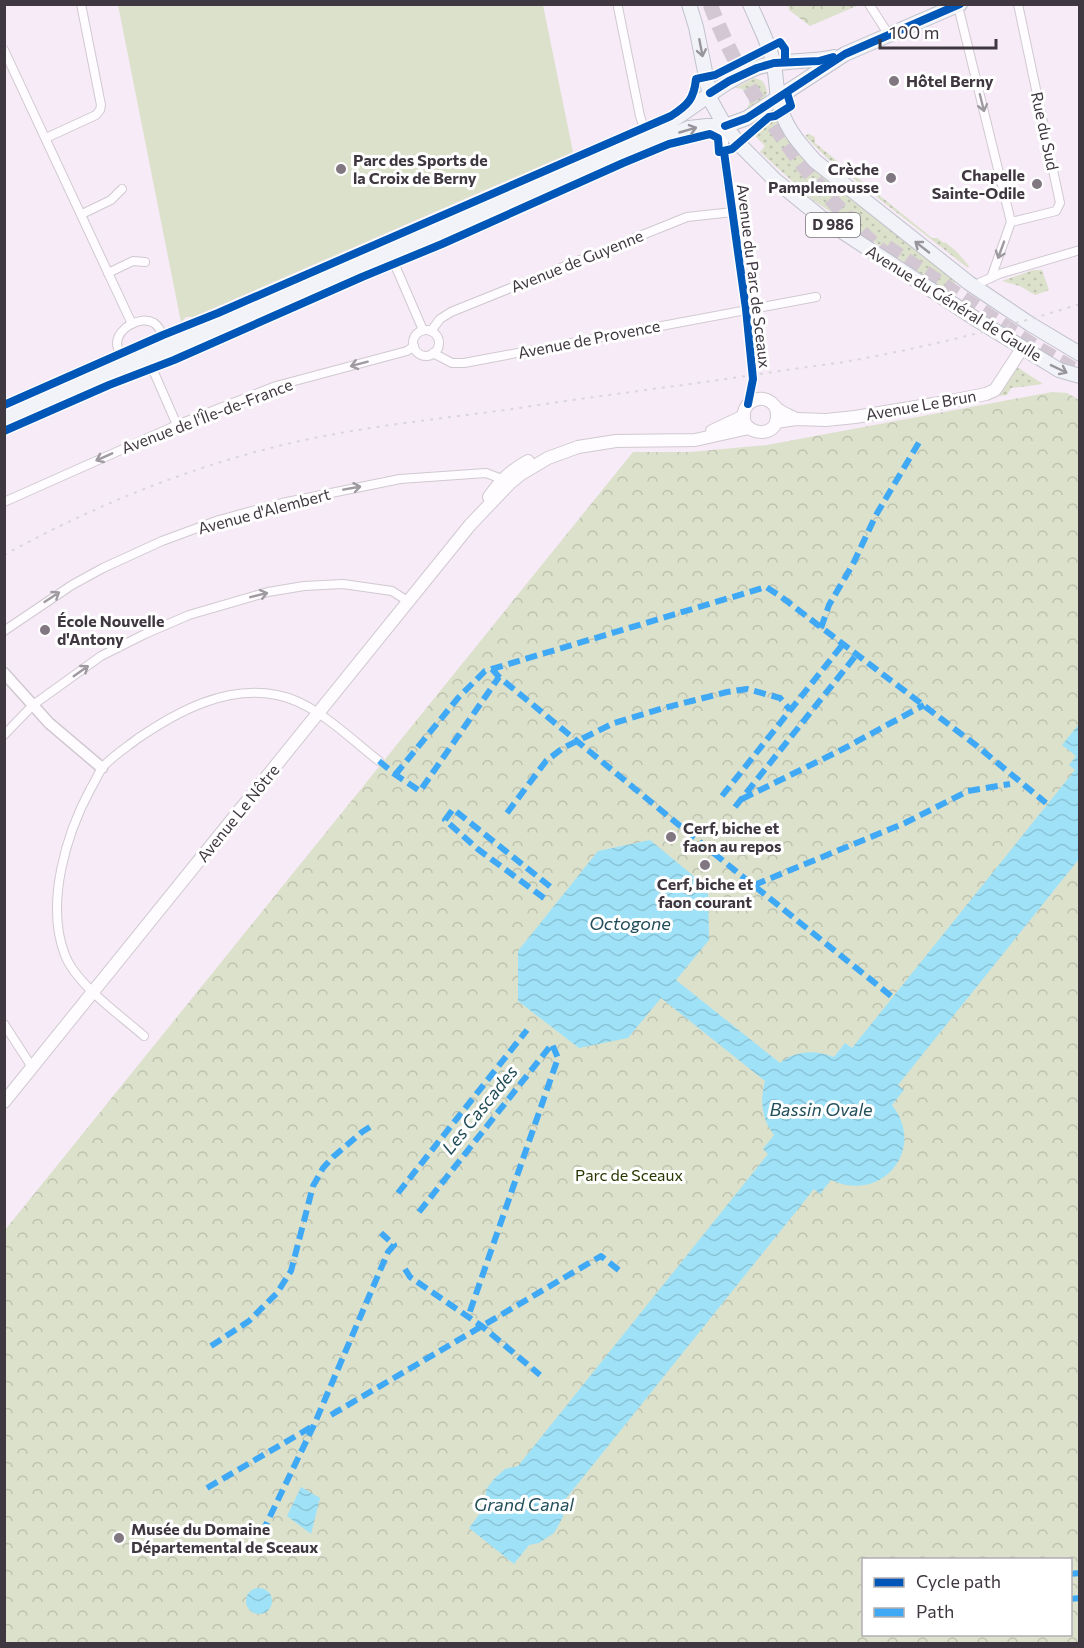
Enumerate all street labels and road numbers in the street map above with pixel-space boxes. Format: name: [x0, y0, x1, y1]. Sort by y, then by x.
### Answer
street label: Rue du Sud: [1028, 90, 1063, 172]
street label: Avenue du Parc de Sceaux: [734, 183, 775, 370]
road number: D 986: [806, 213, 860, 237]
street label: Avenue de Guyenne: [508, 225, 646, 296]
street label: Avenue du Général de Gaulle: [863, 241, 1046, 365]
street label: Avenue de Provence: [516, 315, 662, 362]
street label: Avenue de l'Île-de-France: [119, 374, 295, 457]
street label: Avenue Le Brun: [864, 385, 978, 424]
street label: Avenue d'Alembert: [196, 484, 333, 537]
street label: Avenue Le Nôtre: [193, 760, 283, 865]

